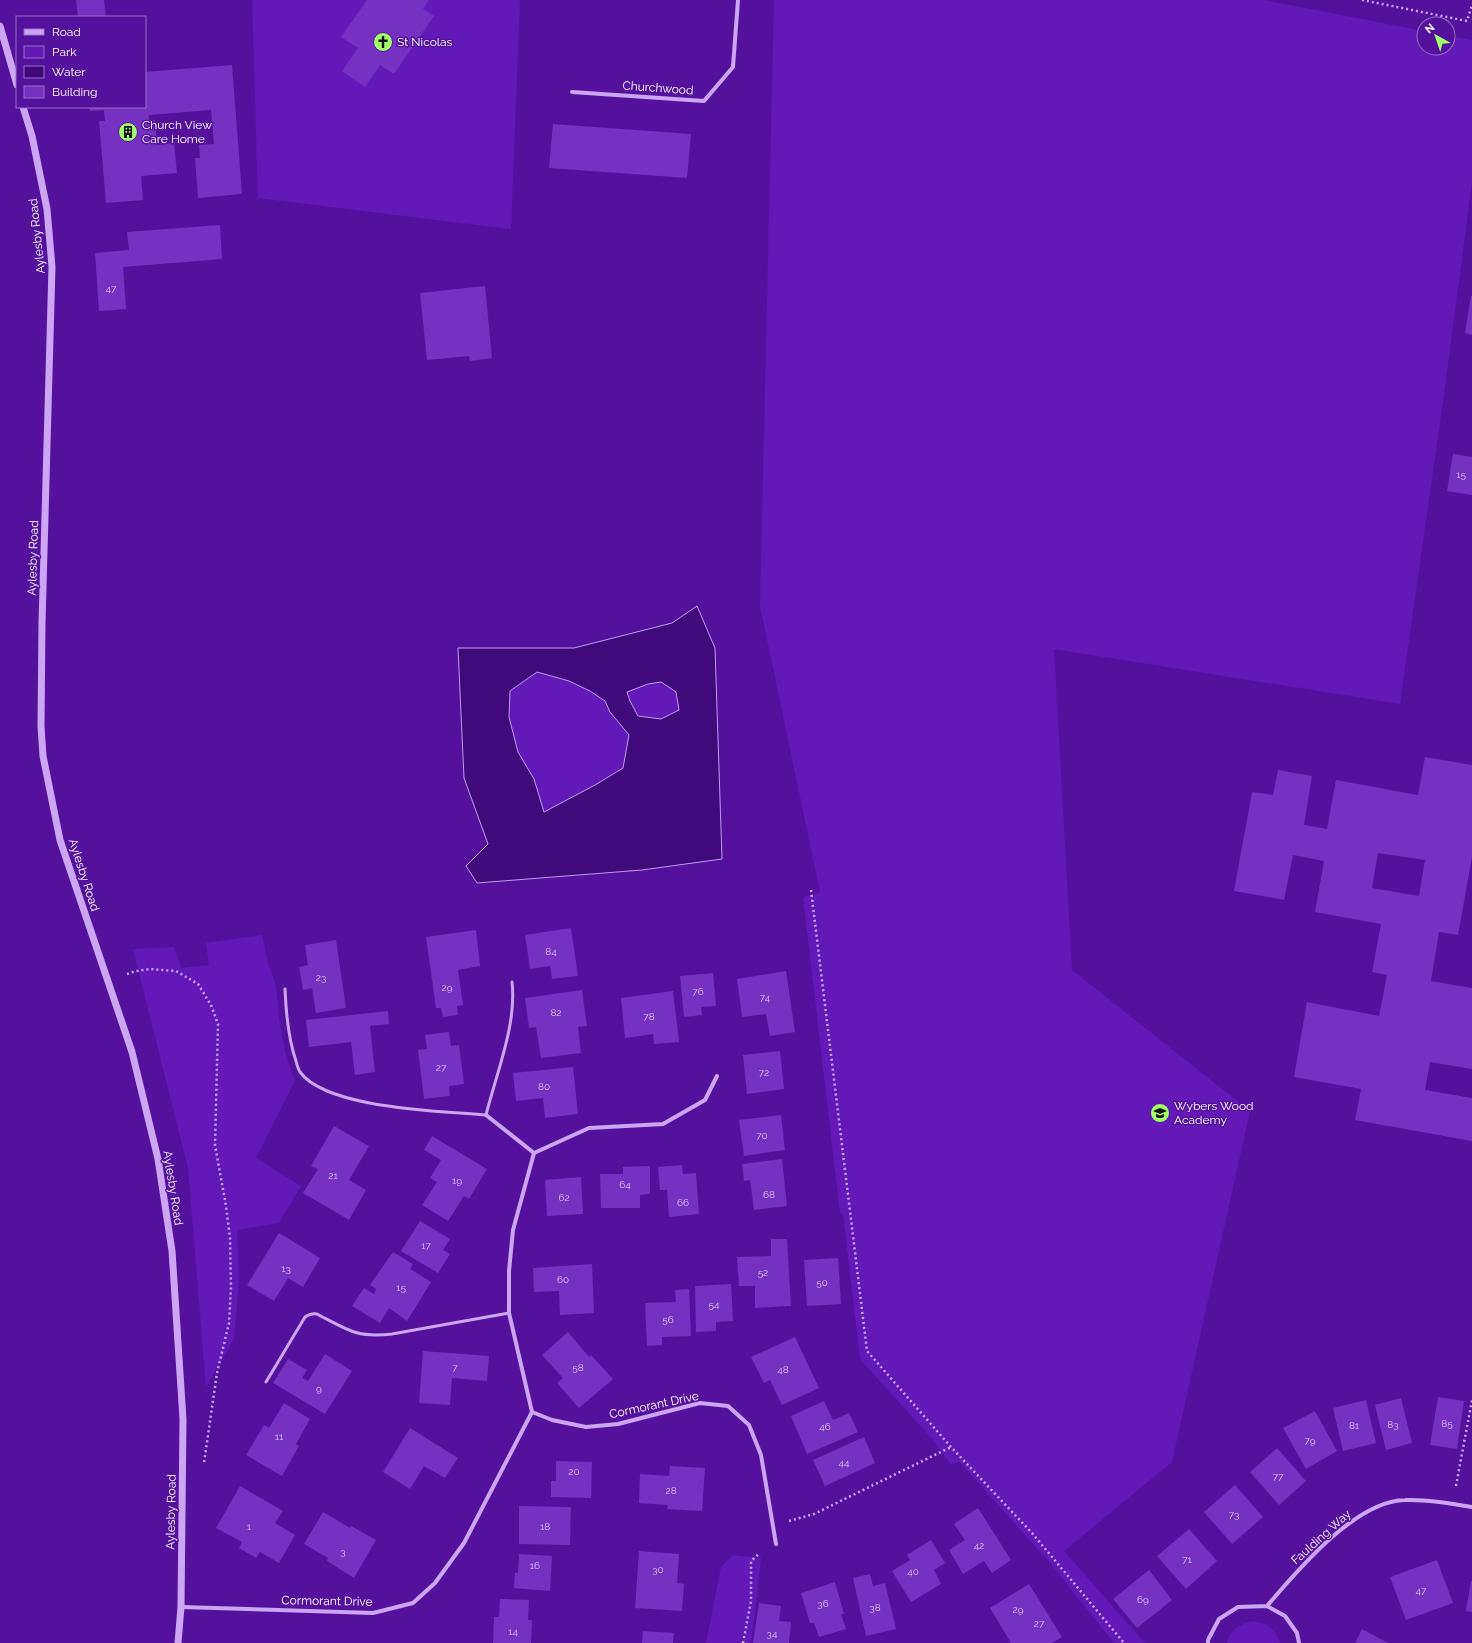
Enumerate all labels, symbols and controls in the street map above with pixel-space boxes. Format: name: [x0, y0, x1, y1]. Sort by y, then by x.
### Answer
legend: [16, 16, 146, 108]
north arrow: [1416, 16, 1456, 56]
text: N: [1422, 21, 1437, 36]
text: Road: [52, 25, 81, 39]
church icon: St Nicolas: [372, 31, 394, 53]
place label: St Nicolas: [397, 35, 453, 49]
text: Park: [52, 45, 77, 59]
text: Water: [52, 65, 86, 79]
street label: Churchwood: [622, 79, 694, 97]
text: Building: [52, 85, 98, 99]
place label: Church View Care Home: [142, 118, 212, 146]
building icon: Church View Care Home: [117, 121, 139, 143]
street label: Aylesby Road: [26, 198, 48, 274]
house number: 47: [106, 283, 117, 294]
house number: 15: [1456, 469, 1466, 480]
street label: Aylesby Road: [25, 520, 41, 596]
street label: Aylesby Road: [66, 837, 102, 913]
house number: 84: [545, 946, 557, 957]
house number: 23: [316, 972, 326, 983]
house number: 29: [441, 982, 453, 993]
house number: 76: [692, 986, 704, 997]
house number: 74: [760, 992, 771, 1003]
house number: 82: [550, 1007, 562, 1018]
house number: 78: [643, 1011, 655, 1022]
house number: 27: [436, 1062, 447, 1073]
house number: 72: [759, 1067, 769, 1078]
house number: 80: [538, 1081, 550, 1092]
place label: Wybers Wood Academy: [1174, 1099, 1254, 1127]
school or university icon: Wybers Wood Academy: [1149, 1102, 1171, 1124]
house number: 70: [756, 1130, 768, 1141]
street label: Aylesby Road: [160, 1150, 186, 1226]
house number: 21: [328, 1170, 338, 1181]
house number: 19: [452, 1175, 462, 1186]
house number: 64: [619, 1179, 631, 1190]
house number: 68: [763, 1189, 775, 1200]
house number: 62: [558, 1192, 570, 1203]
house number: 66: [677, 1197, 689, 1208]
house number: 17: [421, 1240, 431, 1251]
house number: 13: [281, 1263, 291, 1274]
house number: 52: [758, 1267, 768, 1278]
house number: 60: [557, 1274, 569, 1285]
house number: 50: [816, 1277, 828, 1288]
house number: 15: [396, 1282, 406, 1293]
house number: 54: [709, 1299, 720, 1310]
house number: 56: [662, 1314, 674, 1325]
house number: 7: [452, 1362, 458, 1373]
house number: 58: [572, 1362, 584, 1373]
house number: 48: [777, 1364, 789, 1375]
house number: 9: [316, 1383, 322, 1394]
street label: Cormorant Drive: [608, 1389, 700, 1421]
house number: 85: [1441, 1418, 1453, 1429]
house number: 83: [1387, 1419, 1399, 1430]
house number: 81: [1349, 1420, 1360, 1431]
house number: 46: [819, 1421, 831, 1432]
house number: 11: [275, 1431, 284, 1442]
house number: 79: [1304, 1435, 1316, 1446]
house number: 44: [839, 1457, 850, 1468]
house number: 20: [568, 1466, 580, 1477]
house number: 77: [1273, 1471, 1284, 1482]
street label: Aylesby Road: [163, 1474, 179, 1550]
house number: 28: [665, 1485, 677, 1496]
street label: Faulding Way: [1288, 1506, 1354, 1567]
house number: 73: [1229, 1509, 1239, 1520]
house number: 1: [247, 1521, 252, 1532]
house number: 18: [540, 1521, 550, 1532]
house number: 42: [974, 1540, 984, 1551]
house number: 3: [340, 1546, 346, 1557]
house number: 71: [1182, 1554, 1193, 1565]
house number: 16: [530, 1560, 540, 1571]
house number: 30: [652, 1564, 664, 1575]
house number: 40: [907, 1566, 919, 1577]
house number: 47: [1416, 1585, 1427, 1596]
street label: Cormorant Drive: [281, 1593, 373, 1609]
house number: 69: [1137, 1594, 1149, 1605]
house number: 36: [817, 1598, 829, 1609]
house number: 38: [869, 1602, 881, 1613]
house number: 29: [1012, 1604, 1024, 1615]
house number: 27: [1034, 1618, 1045, 1629]
house number: 14: [508, 1626, 518, 1637]
house number: 34: [767, 1628, 778, 1639]

